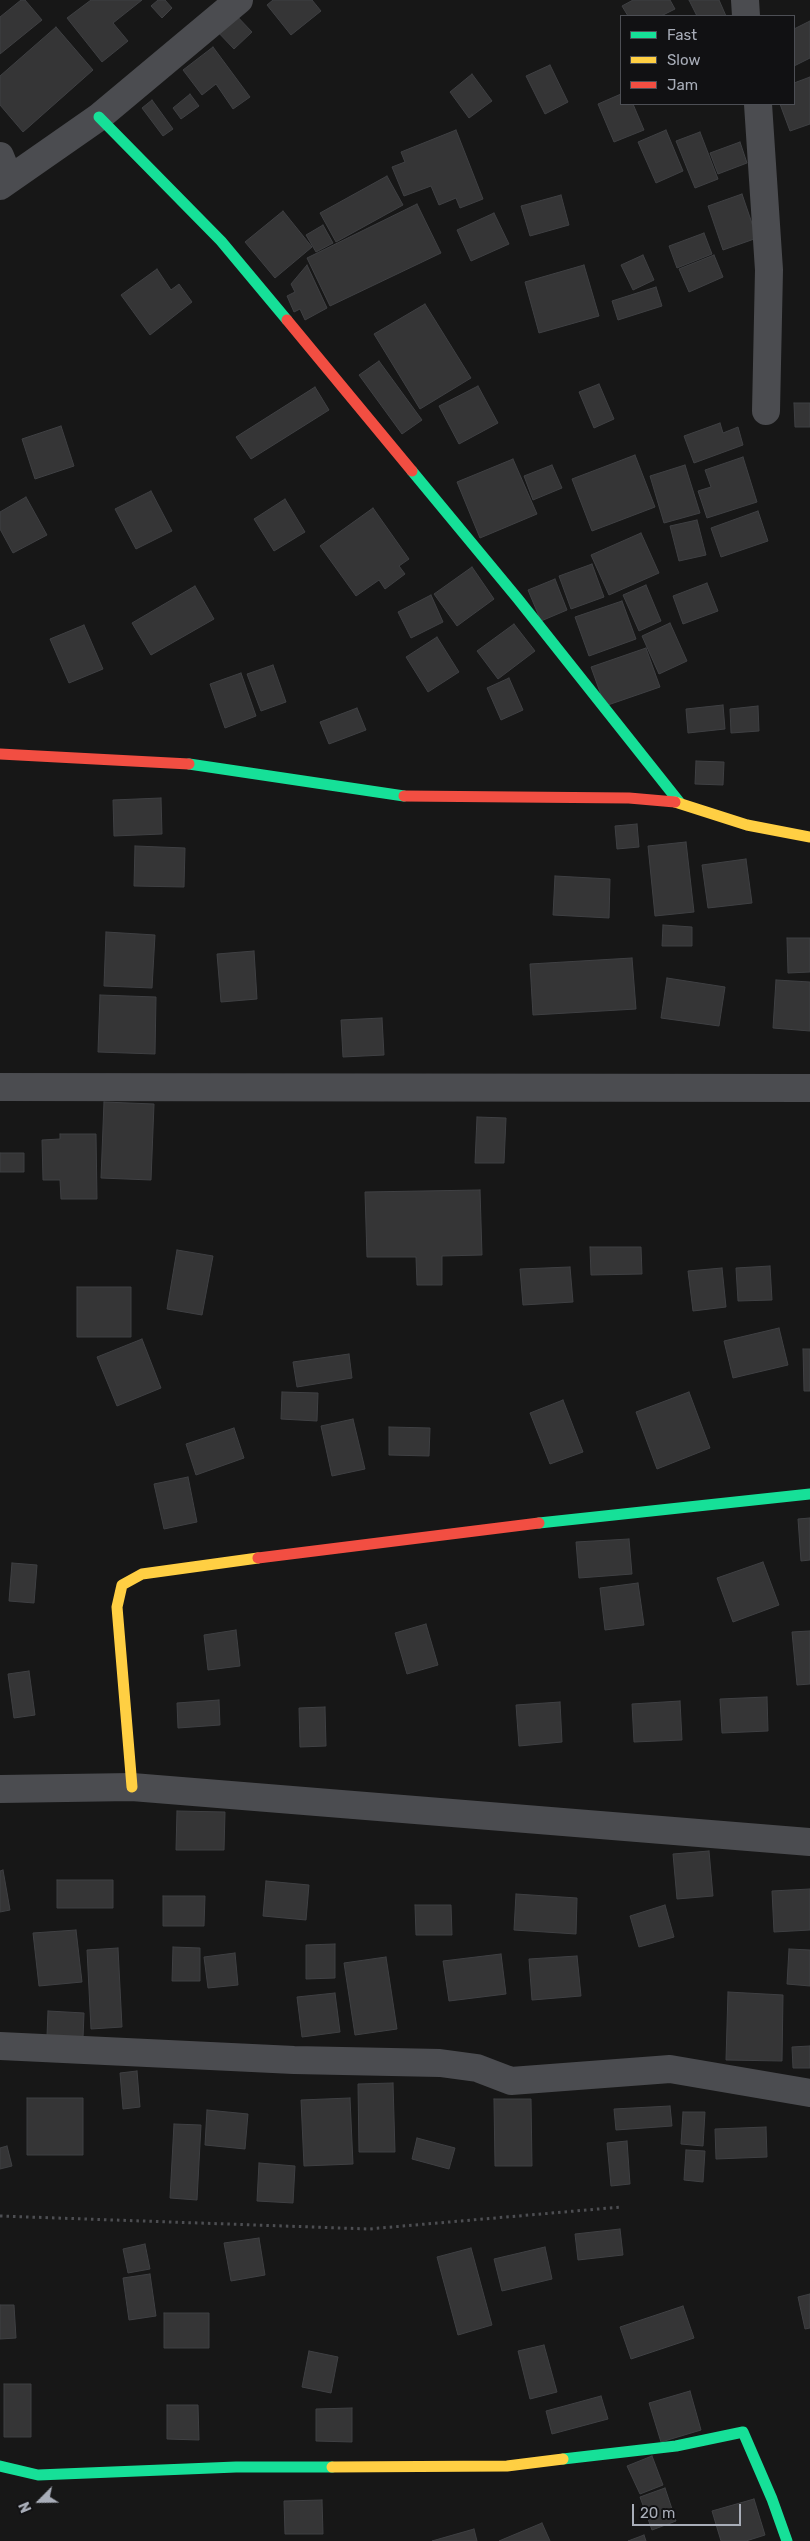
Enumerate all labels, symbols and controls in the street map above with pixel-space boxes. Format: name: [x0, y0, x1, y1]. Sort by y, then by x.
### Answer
legend: [620, 15, 795, 105]
text: Fast: [667, 26, 697, 44]
text: Slow: [667, 51, 700, 69]
text: Jam: [667, 76, 698, 94]
north arrow: [15, 2476, 65, 2526]
scale bar: [635, 2494, 744, 2526]
text: N: [16, 2499, 36, 2515]
text: 20 m: [640, 2504, 675, 2522]

